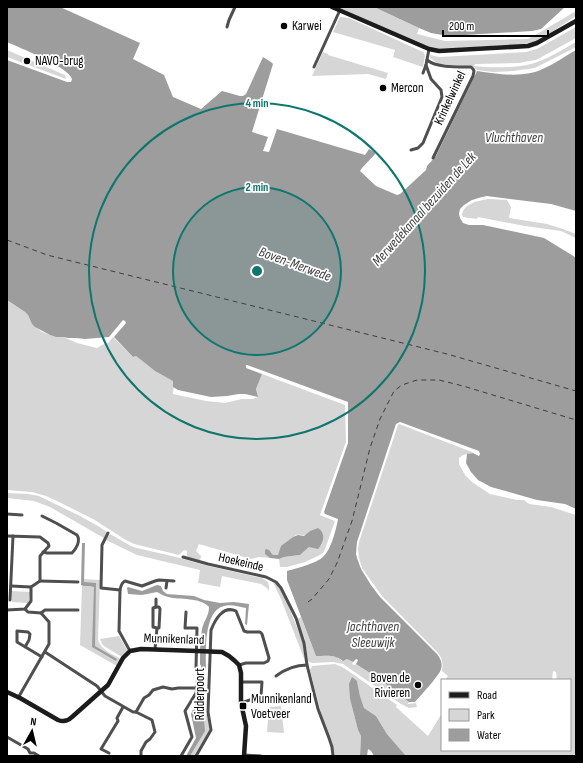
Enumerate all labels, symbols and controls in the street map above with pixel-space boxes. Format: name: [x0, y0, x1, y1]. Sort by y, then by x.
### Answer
scale bar: [443, 12, 548, 38]
place label: Karwei: [292, 18, 322, 34]
text: 200 m: [449, 19, 475, 34]
marker: Karwei: [279, 21, 289, 31]
place label: NAVO-brug: [35, 53, 84, 69]
marker: NAVO-brug: [22, 56, 32, 66]
street label: Krinkelwinkel: [431, 69, 469, 127]
place label: Mercon: [391, 80, 424, 96]
marker: Mercon: [378, 83, 388, 93]
text: 4 min: [245, 96, 269, 111]
water label: Vluchthaven: [485, 129, 543, 146]
water label: Merwedekanaal bezuiden de Lek: [368, 148, 480, 269]
text: 2 min: [246, 180, 268, 195]
water label: Boven-Merwede: [257, 243, 334, 285]
centre of rings: [250, 264, 264, 278]
street label: Hoekeinde: [217, 549, 265, 575]
water label: Jachthaven Sleeuwijk: [346, 618, 399, 651]
street label: Munnikenland: [143, 630, 205, 648]
street label: Ridderpoort: [192, 668, 208, 720]
place label: Boven de Rivieren: [370, 670, 410, 701]
legend: [441, 679, 571, 751]
marker: Boven de Rivieren: [413, 680, 423, 690]
text: Road: [477, 688, 497, 703]
place label: Munnikenland Voetveer: [251, 691, 312, 722]
marker: Munnikenland Voetveer: [238, 701, 248, 711]
text: Park: [477, 708, 495, 723]
north arrow: [12, 711, 52, 751]
text: N: [30, 715, 37, 728]
text: Water: [477, 728, 501, 743]

